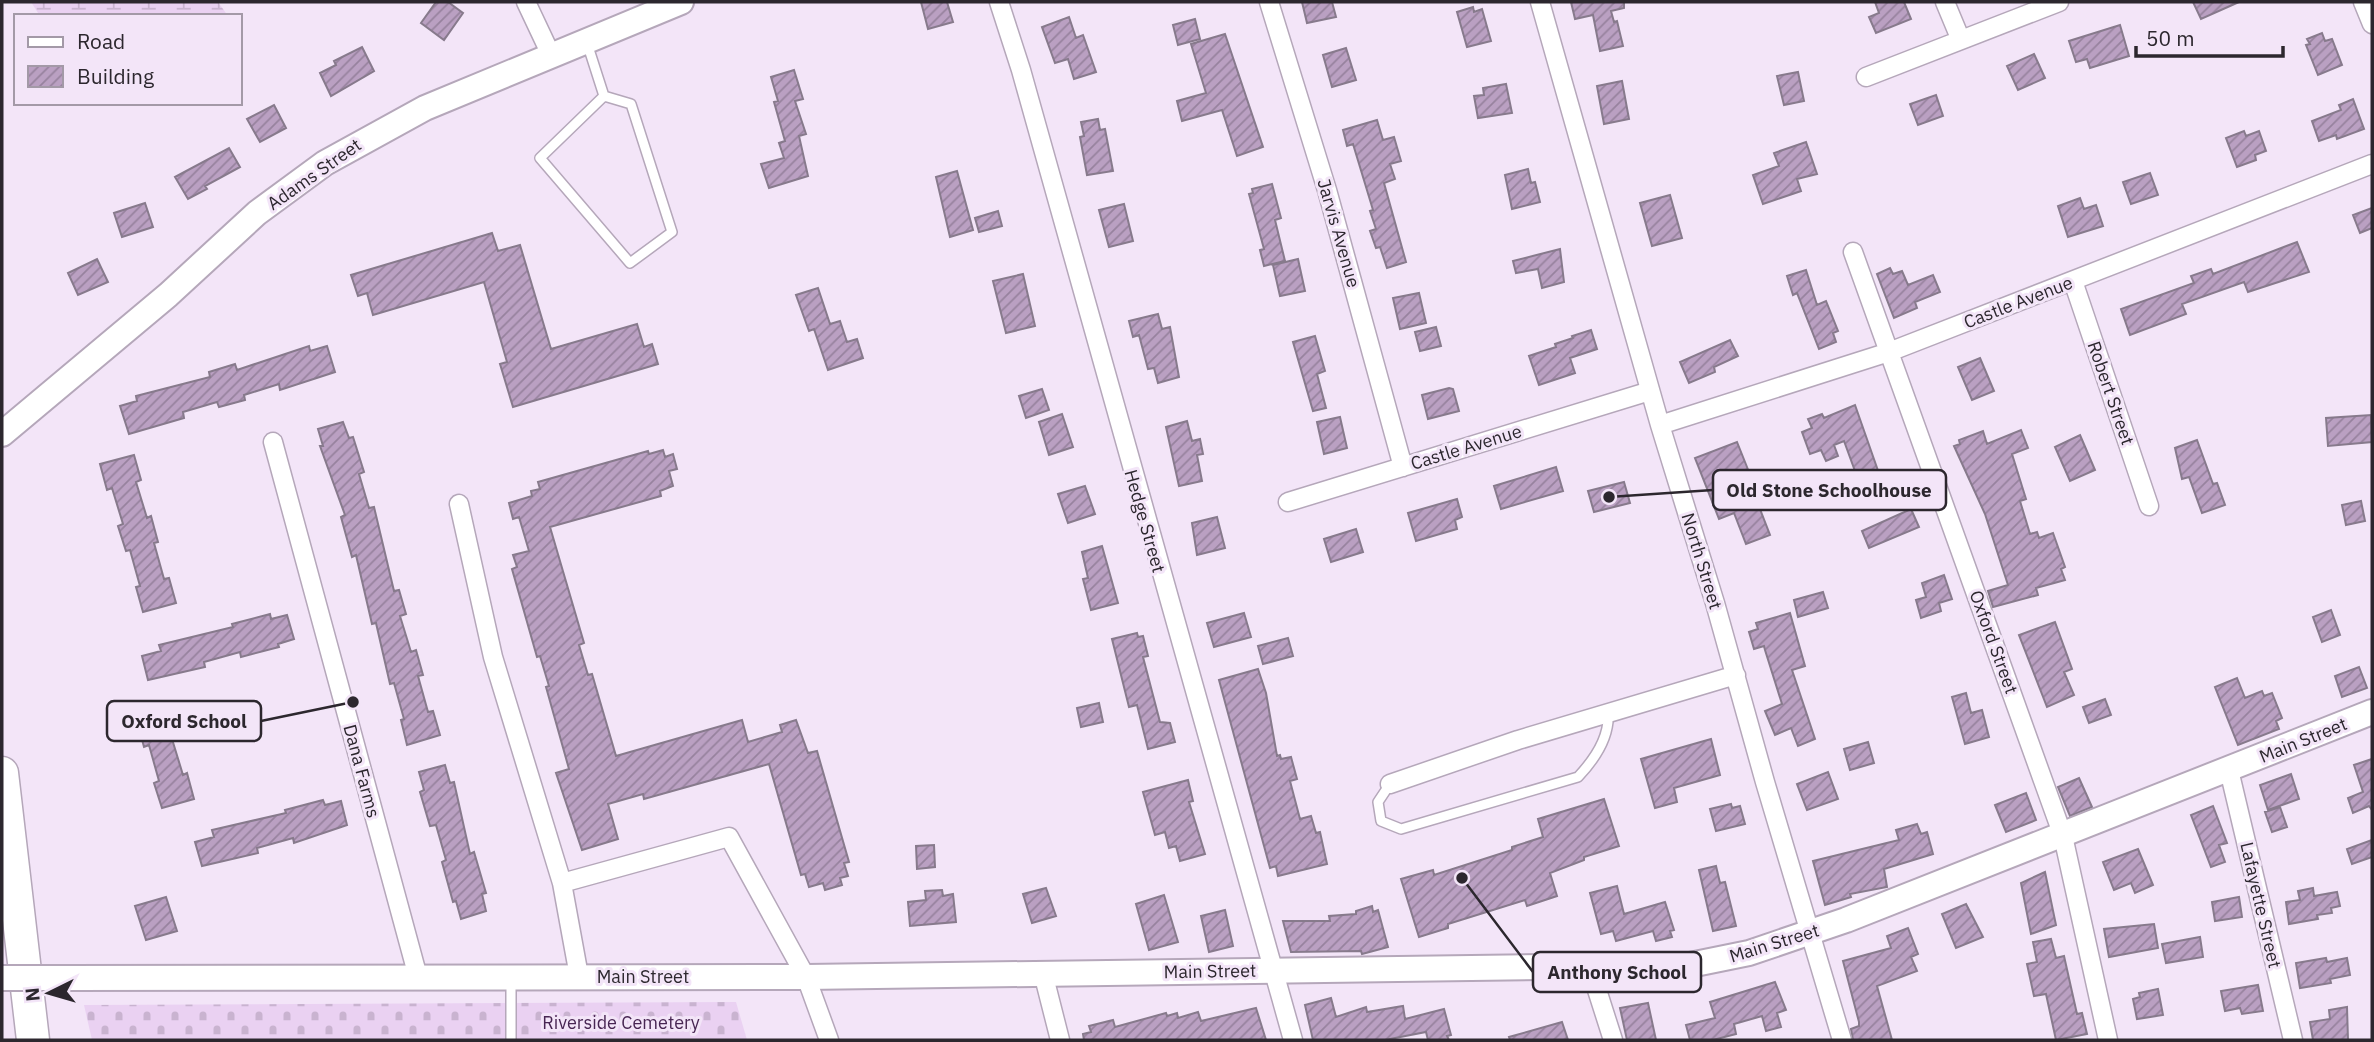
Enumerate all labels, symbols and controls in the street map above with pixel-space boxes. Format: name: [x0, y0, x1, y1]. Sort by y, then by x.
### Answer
legend: [14, 14, 242, 105]
scale bar: [2136, 14, 2283, 58]
text: 50 m: [2146, 24, 2195, 52]
text: Road: [77, 27, 125, 55]
text: Building: [77, 62, 154, 90]
street label: Adams Street: [262, 133, 366, 215]
street label: Jarvis Avenue: [1313, 176, 1366, 290]
street label: Castle Avenue: [1960, 271, 2076, 333]
street label: Robert Street: [2083, 338, 2139, 448]
street label: Castle Avenue: [1408, 419, 1524, 475]
street label: Hedge Street: [1119, 467, 1171, 575]
callout: Old Stone Schoolhouse: [1713, 470, 1946, 510]
text: Old Stone Schoolhouse: [1726, 478, 1932, 502]
street label: North Street: [1676, 510, 1728, 612]
street label: Oxford Street: [1965, 587, 2023, 697]
callout: Oxford School: [107, 701, 261, 741]
text: Oxford School: [121, 709, 247, 733]
street label: Main Street: [2256, 712, 2350, 768]
street label: Dana Farms: [338, 722, 386, 820]
street label: Lafayette Street: [2235, 840, 2287, 970]
street label: Main Street: [1726, 918, 1822, 968]
callout: Anthony School: [1533, 952, 1701, 992]
north arrow: [14, 958, 84, 1028]
street label: Main Street: [1164, 959, 1256, 983]
text: Anthony School: [1547, 960, 1687, 984]
street label: Main Street: [597, 965, 689, 988]
text: N: [20, 987, 45, 1002]
park label: Riverside Cemetery: [542, 1011, 700, 1034]

